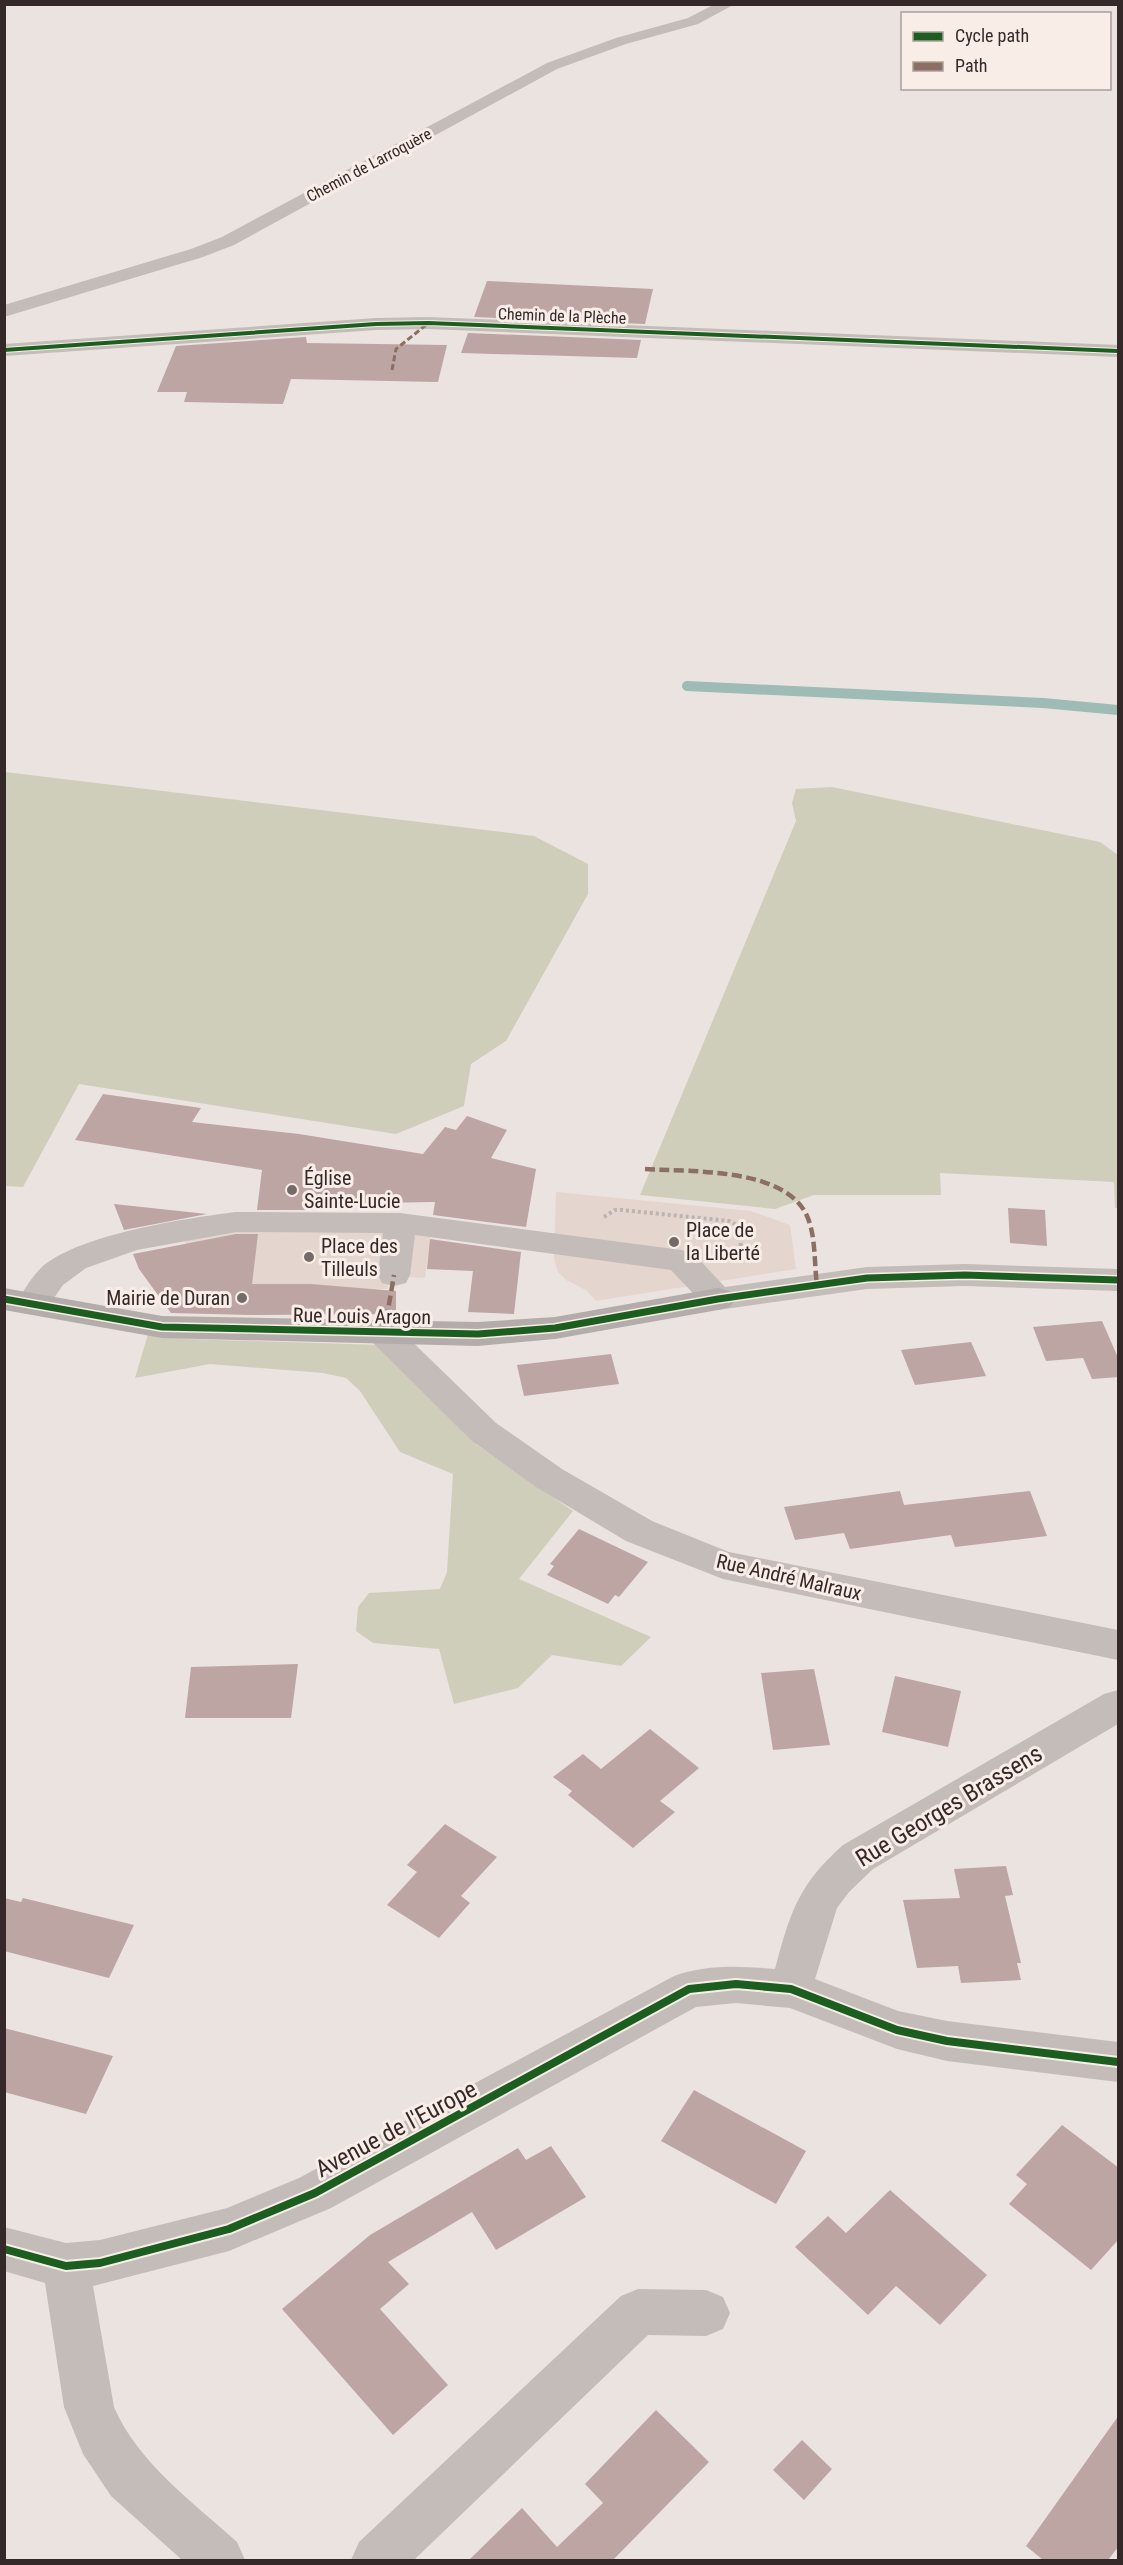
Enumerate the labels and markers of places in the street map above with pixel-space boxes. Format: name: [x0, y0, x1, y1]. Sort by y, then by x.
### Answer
place label: Église Sainte-Lucie: [304, 1166, 400, 1213]
marker: Église Sainte-Lucie: [285, 1183, 299, 1197]
place label: Place de la Liberté: [686, 1218, 760, 1265]
place label: Place des Tilleuls: [321, 1234, 398, 1281]
marker: Place de la Liberté: [667, 1235, 681, 1249]
marker: Place des Tilleuls: [302, 1250, 316, 1264]
place label: Mairie de Duran: [106, 1286, 230, 1310]
marker: Mairie de Duran: [235, 1291, 249, 1305]

